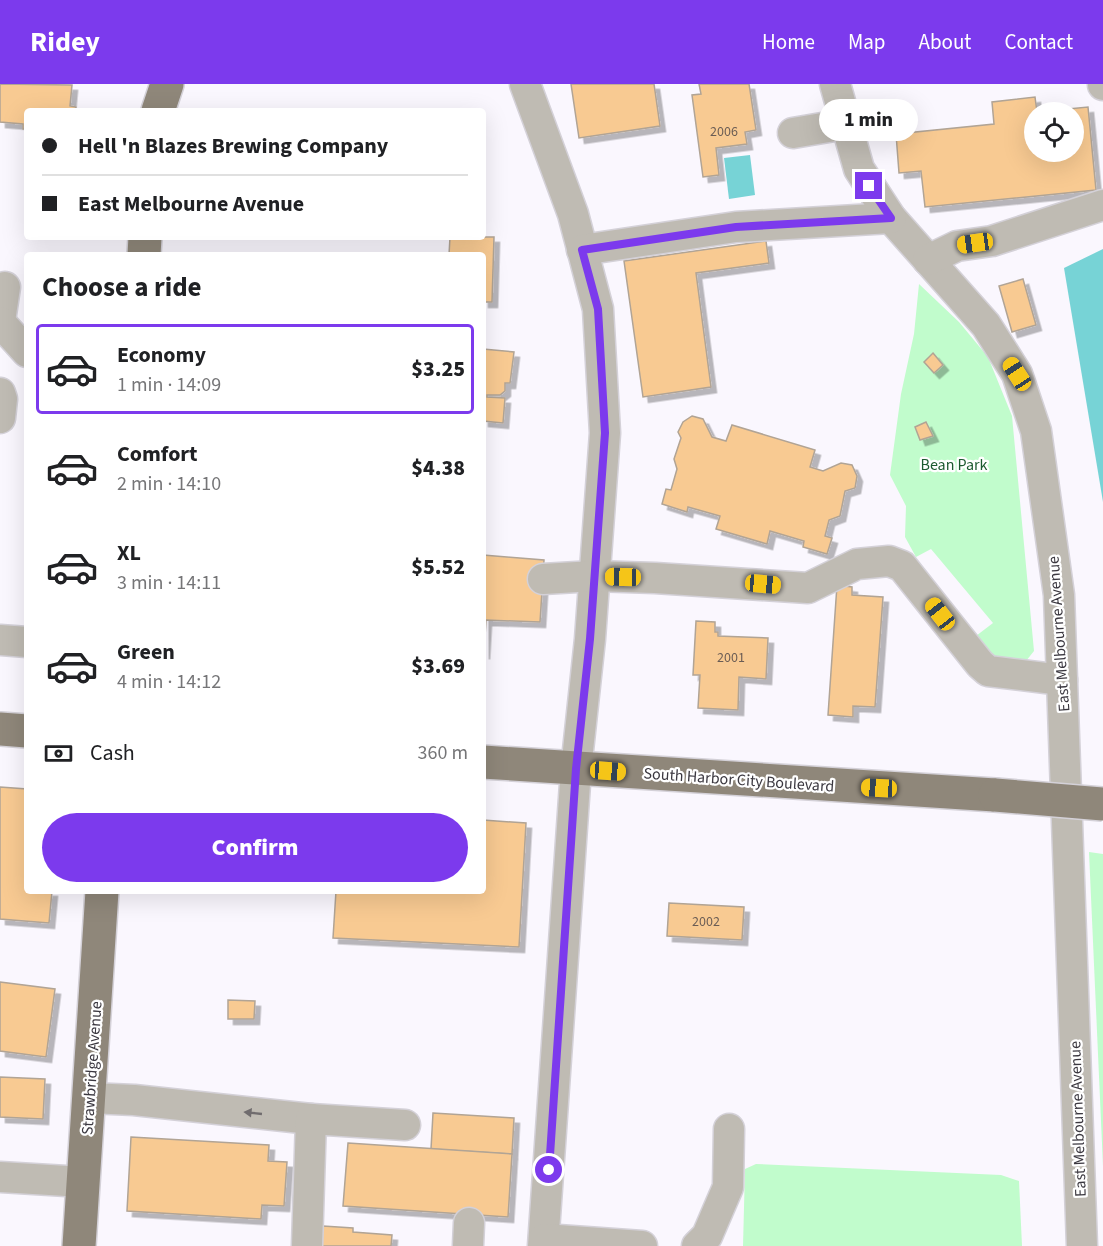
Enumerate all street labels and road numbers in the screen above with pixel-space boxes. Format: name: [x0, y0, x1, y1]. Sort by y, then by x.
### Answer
street label: East Melbourne Avenue: [1043, 555, 1075, 713]
street label: South Harbor City Boulevard: [643, 762, 835, 798]
street label: Strawbridge Avenue: [76, 1000, 108, 1136]
street label: East Melbourne Avenue: [1064, 1041, 1092, 1197]

